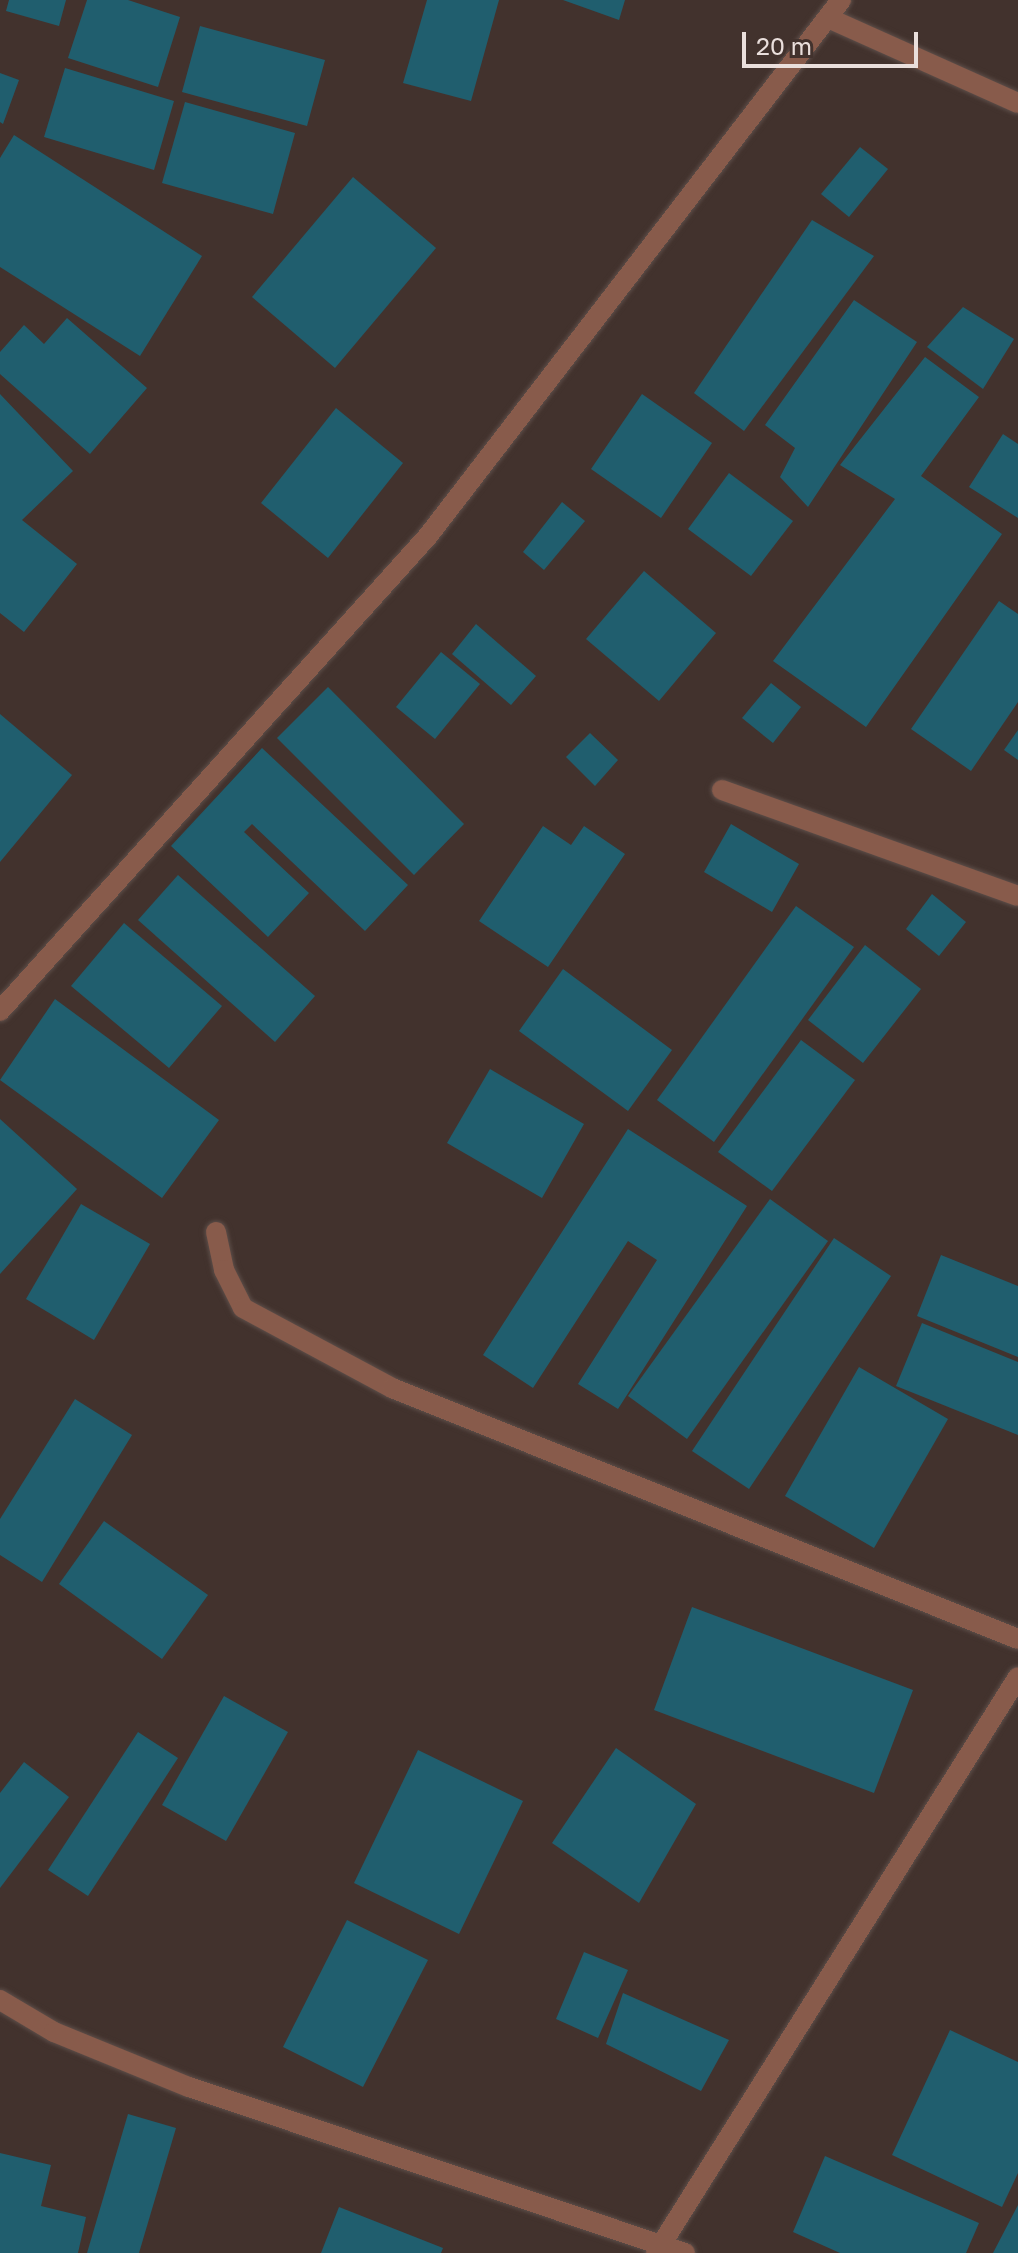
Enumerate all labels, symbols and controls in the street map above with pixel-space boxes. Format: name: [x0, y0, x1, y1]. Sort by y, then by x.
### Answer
scale bar: [746, 16, 922, 66]
text: 20 m: [756, 31, 812, 60]

